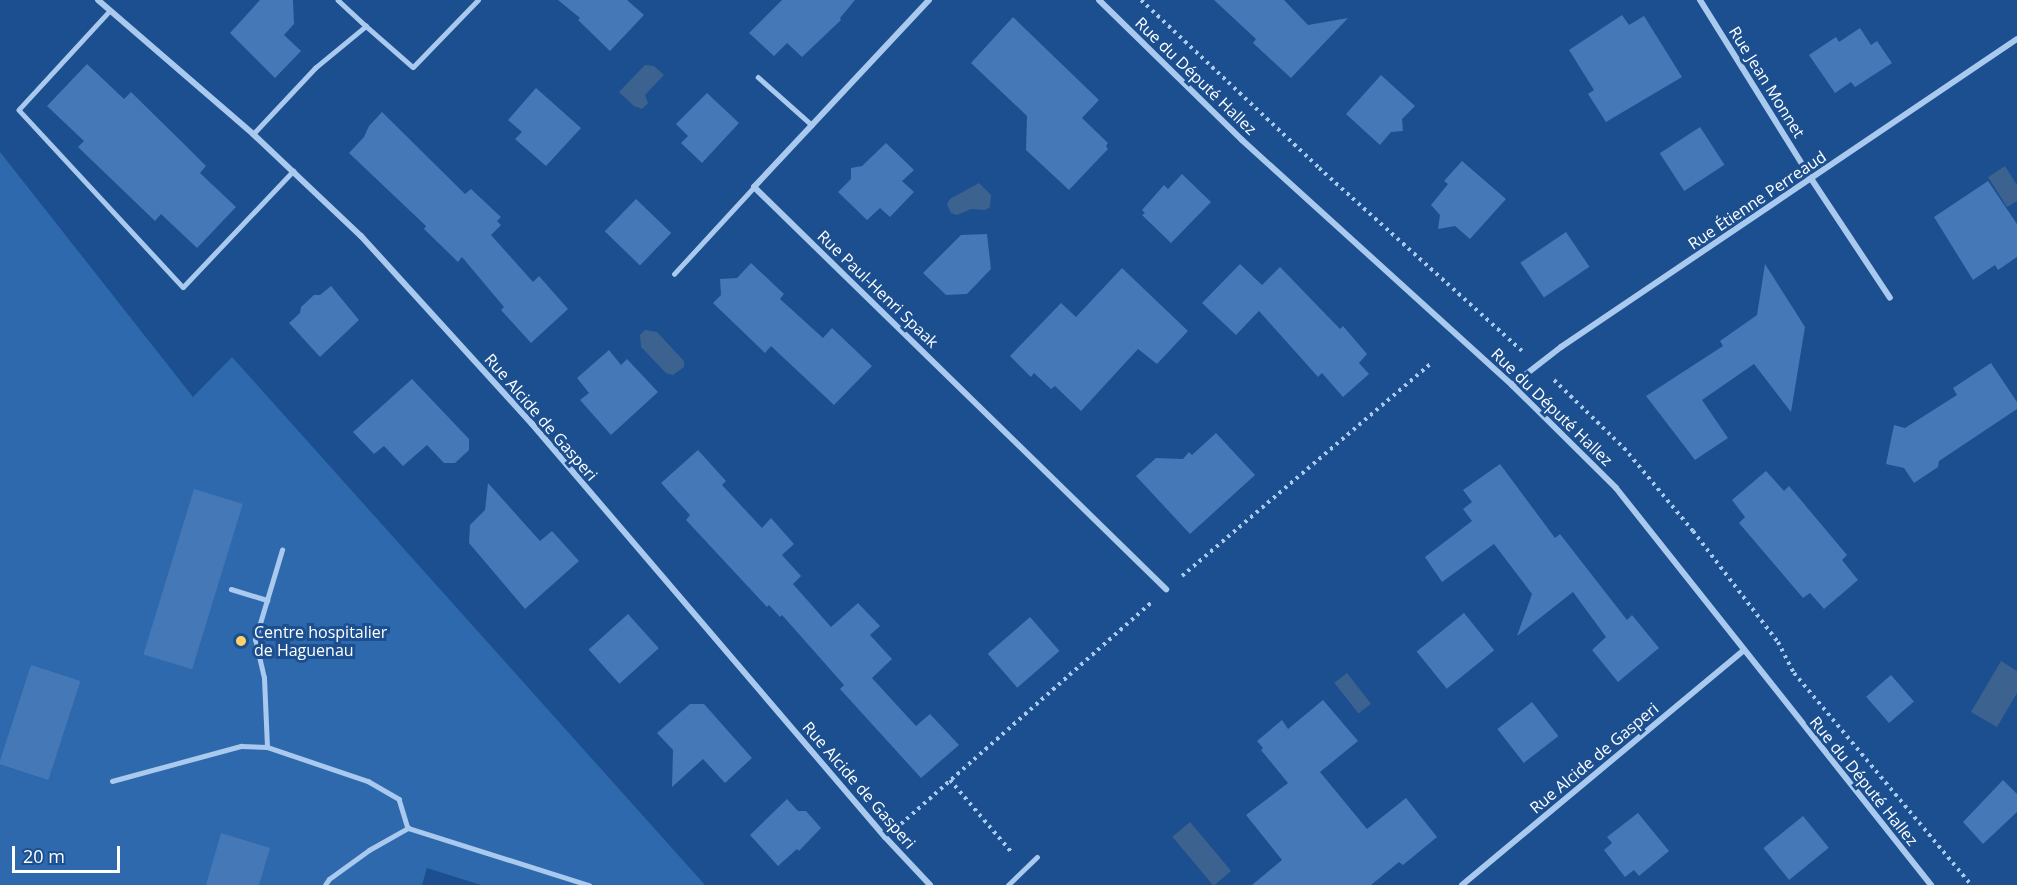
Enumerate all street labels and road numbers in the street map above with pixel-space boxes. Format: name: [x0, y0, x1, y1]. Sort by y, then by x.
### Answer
street label: Rue du Député Hallez: [1131, 13, 1261, 139]
street label: Rue Jean Monnet: [1725, 23, 1809, 141]
street label: Rue Étienne Perreaud: [1684, 147, 1830, 253]
street label: Rue Paul-Henri Spaak: [814, 226, 942, 352]
street label: Rue du Député Hallez: [1487, 344, 1617, 470]
street label: Rue Alcide de Gasperi: [481, 350, 601, 484]
street label: Rue Alcide de Gasperi: [1526, 699, 1662, 817]
street label: Rue du Député Hallez: [1806, 712, 1922, 850]
street label: Rue Alcide de Gasperi: [799, 718, 919, 852]

